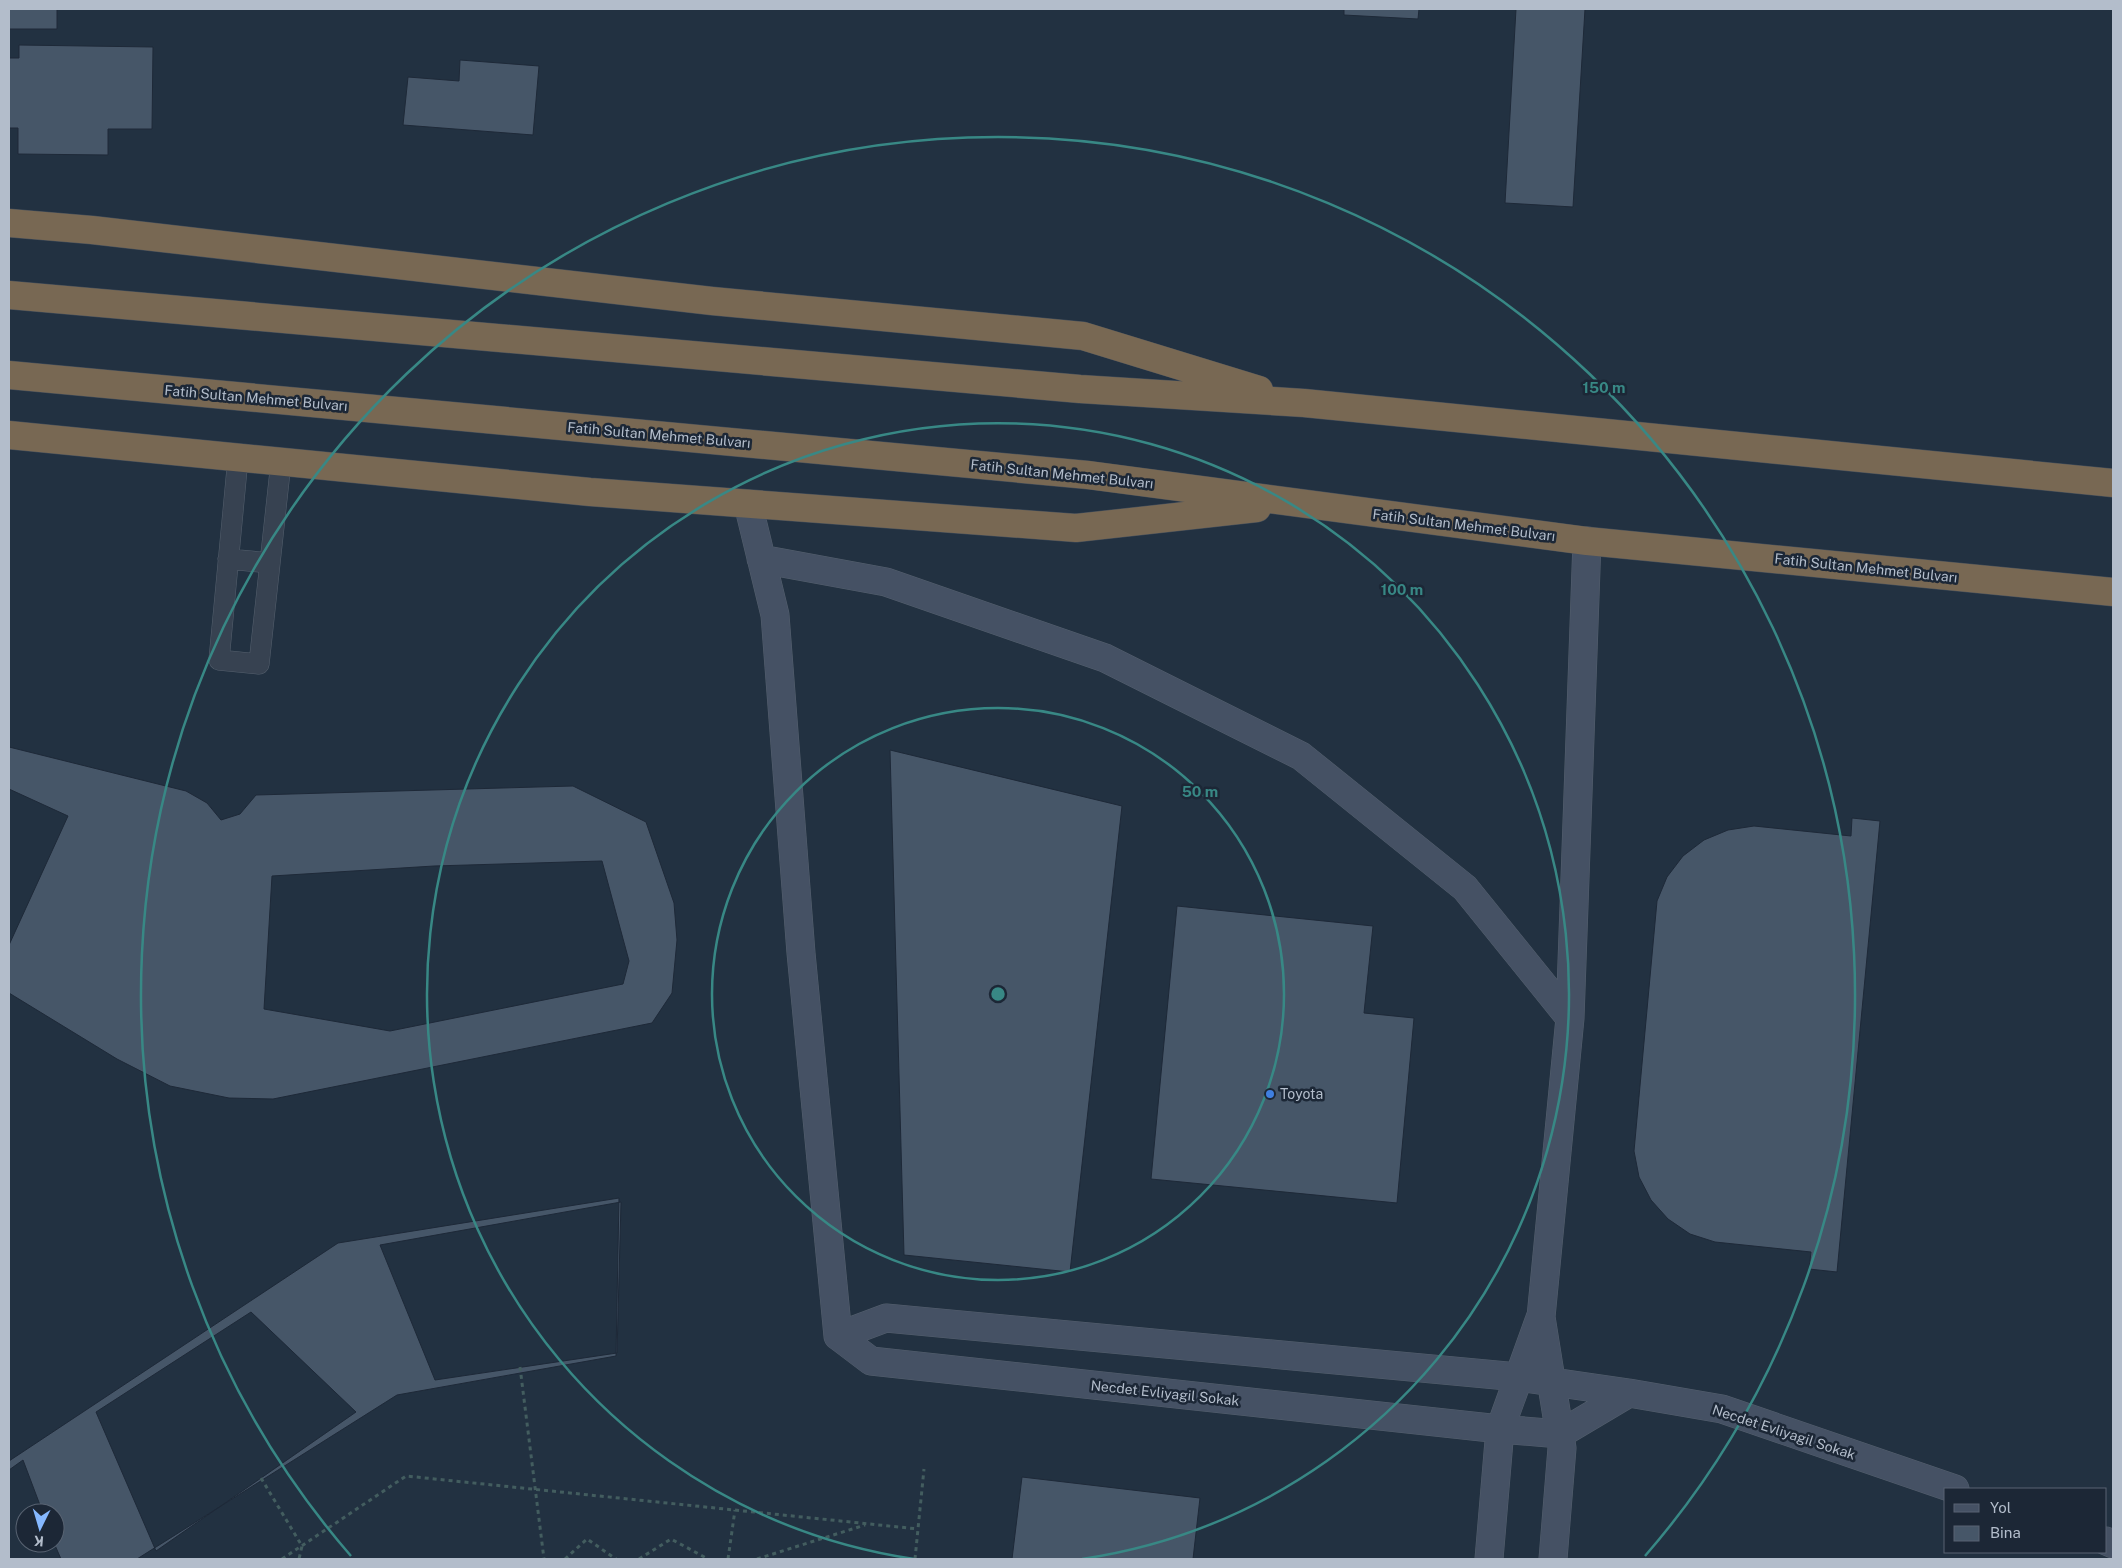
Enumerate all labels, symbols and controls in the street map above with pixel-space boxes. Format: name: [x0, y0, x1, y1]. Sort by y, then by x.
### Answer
text: 150 m: [1582, 379, 1626, 396]
street label: Fatih Sultan Mehmet Bulvarı: [164, 382, 348, 414]
street label: Fatih Sultan Mehmet Bulvarı: [567, 419, 751, 451]
street label: Fatih Sultan Mehmet Bulvarı: [970, 456, 1154, 492]
street label: Fatih Sultan Mehmet Bulvarı: [1372, 506, 1556, 544]
street label: Fatih Sultan Mehmet Bulvarı: [1774, 550, 1958, 586]
text: 100 m: [1381, 581, 1423, 598]
text: 50 m: [1182, 783, 1218, 800]
centre of rings: [989, 985, 1007, 1003]
place label: Toyota: [1280, 1086, 1323, 1102]
marker: Toyota: [1264, 1088, 1276, 1100]
street label: Necdet Evliyagil Sokak: [1090, 1377, 1240, 1409]
street label: Necdet Evliyagil Sokak: [1710, 1401, 1858, 1463]
legend: [1944, 1488, 2107, 1553]
text: Yol: [1990, 1499, 2011, 1516]
north arrow: [15, 1503, 65, 1553]
text: Bina: [1990, 1524, 2021, 1541]
text: K: [33, 1533, 45, 1549]

